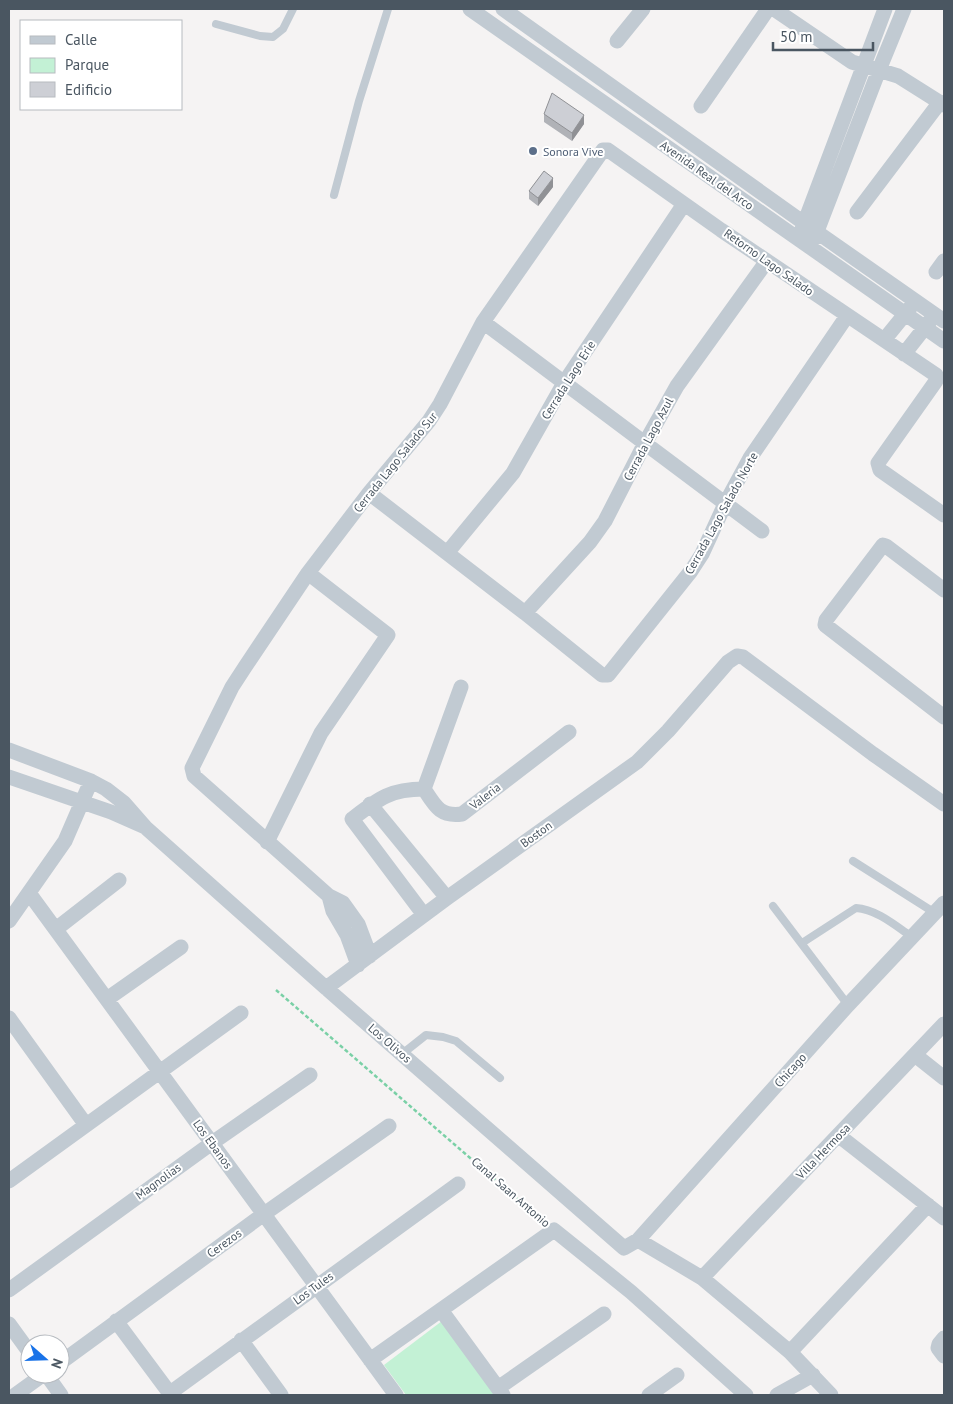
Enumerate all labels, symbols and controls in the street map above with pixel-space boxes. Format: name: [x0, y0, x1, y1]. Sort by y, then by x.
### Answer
legend: [20, 20, 182, 110]
scale bar: [773, 20, 873, 52]
text: 50 m: [780, 27, 813, 46]
text: Calle: [65, 30, 97, 49]
text: Parque: [65, 55, 109, 74]
text: Edificio: [65, 80, 112, 99]
street label: Avenida Real del Arco: [657, 137, 757, 213]
place label: Sonora Vive: [543, 144, 603, 159]
marker: Sonora Vive: [527, 145, 539, 157]
street label: Retorno Lago Salado: [721, 225, 817, 299]
street label: Cerrada Lago Erie: [538, 338, 598, 422]
street label: Cerrada Lago Azul: [620, 394, 676, 483]
street label: Cerrada Lago Salado Sur: [350, 409, 440, 515]
street label: Cerrada Lago Salado Norte: [681, 449, 761, 577]
street label: Valeria: [466, 779, 503, 813]
street label: Boston: [517, 818, 555, 850]
street label: Los Olivos: [365, 1020, 415, 1066]
street label: Chicago: [771, 1050, 809, 1090]
street label: Los Ebanos: [190, 1116, 236, 1172]
street label: Villa Hermosa: [792, 1120, 853, 1183]
street label: Canal Saan Antonio: [468, 1154, 554, 1230]
street label: Magnolias: [132, 1159, 184, 1203]
street label: Cerezos: [204, 1225, 244, 1261]
street label: Los Tules: [290, 1268, 336, 1308]
north arrow: [20, 1334, 70, 1384]
text: N: [47, 1356, 67, 1371]

